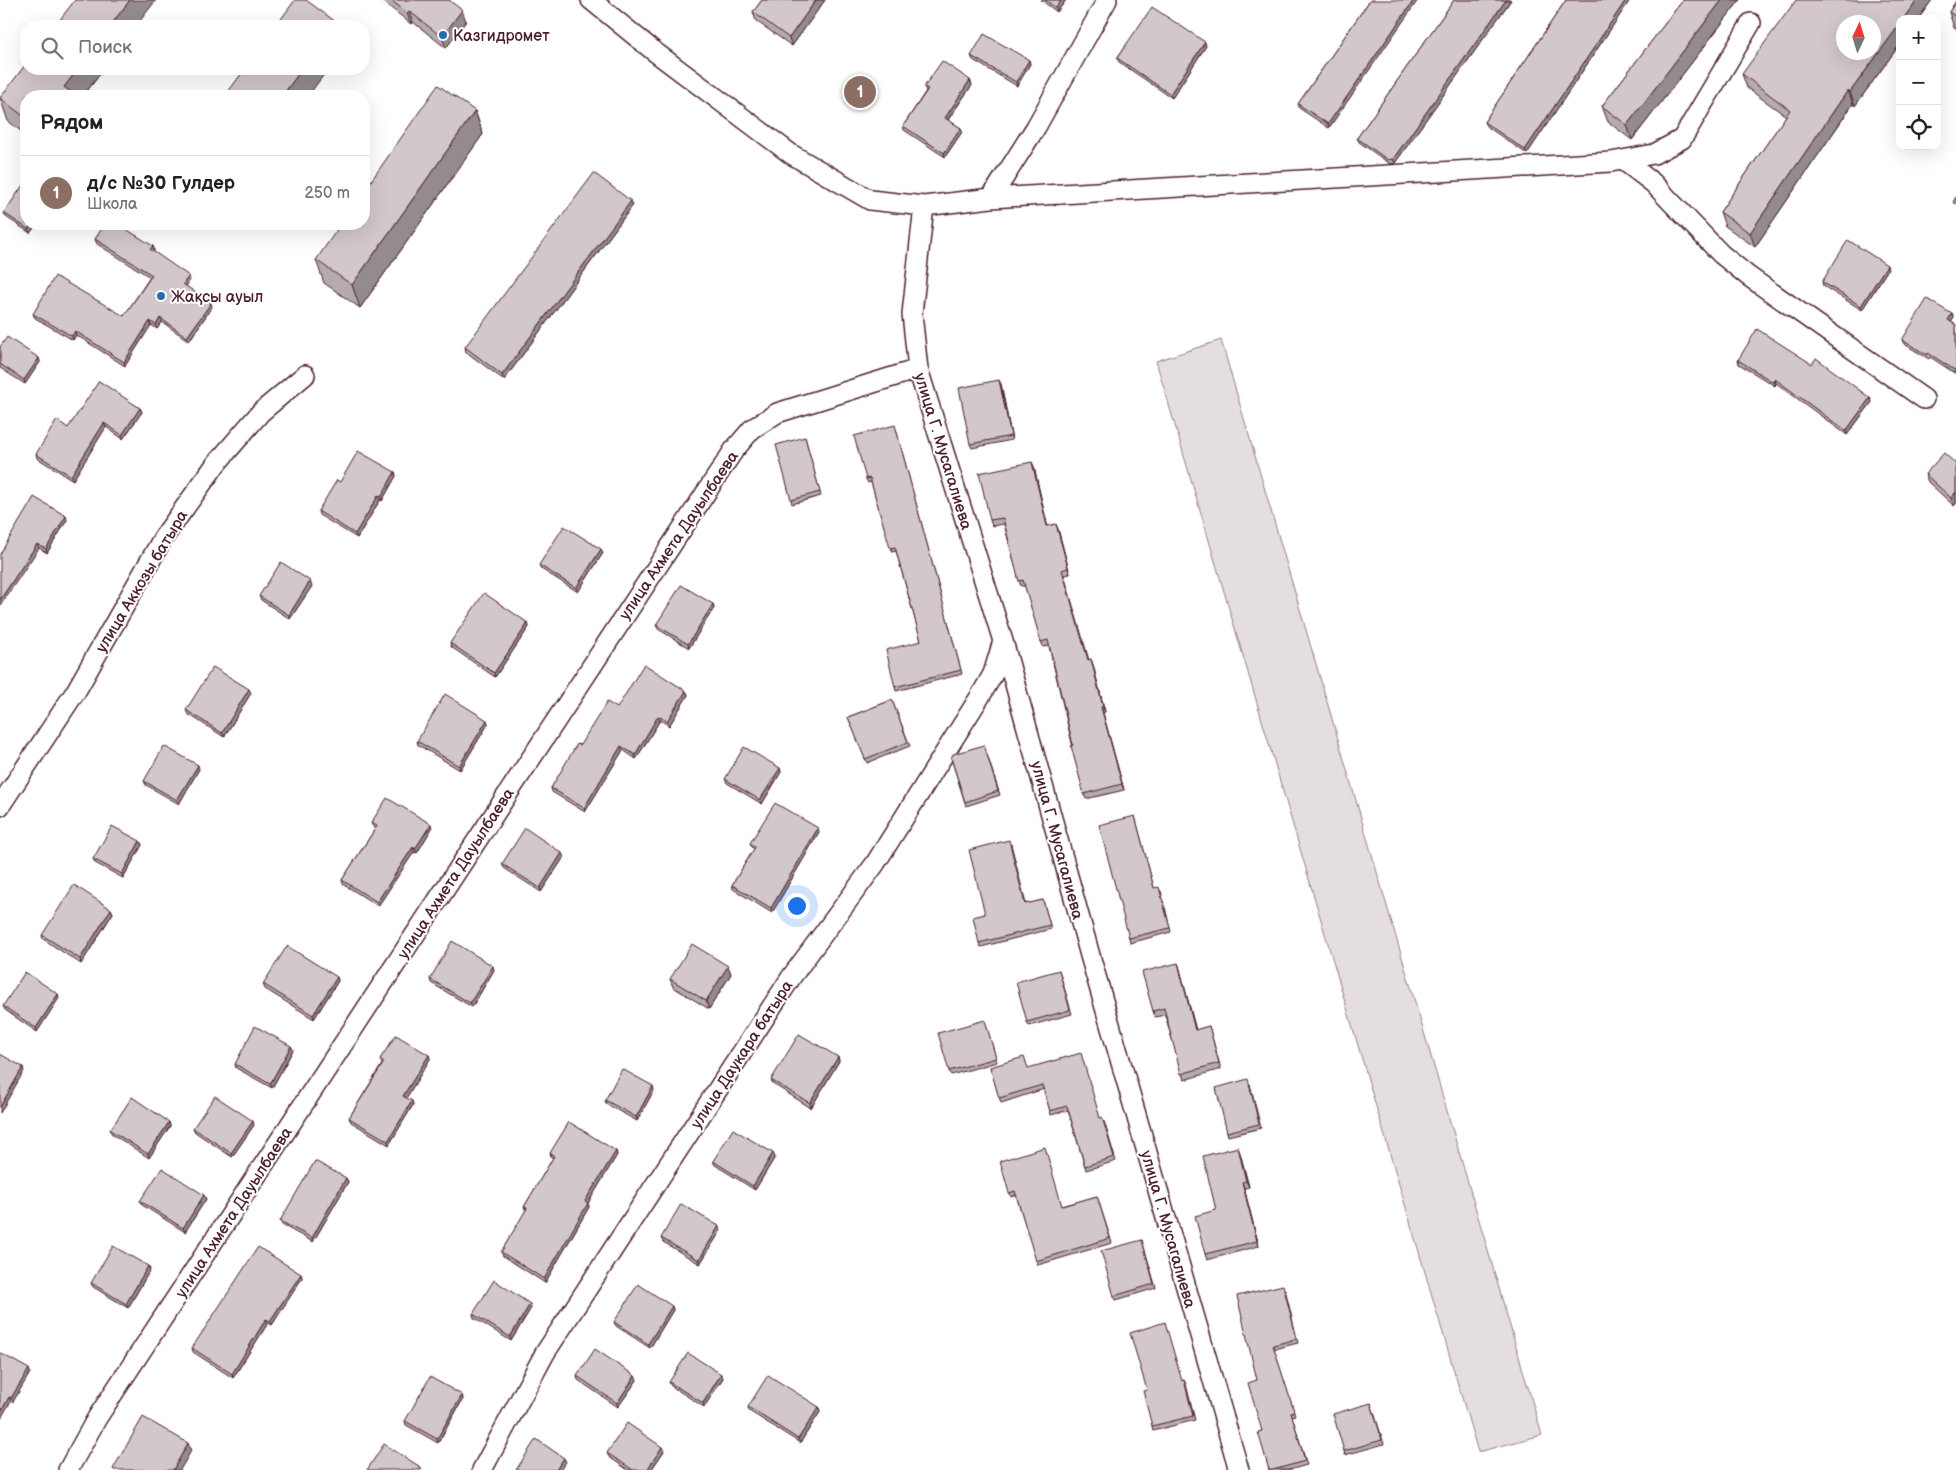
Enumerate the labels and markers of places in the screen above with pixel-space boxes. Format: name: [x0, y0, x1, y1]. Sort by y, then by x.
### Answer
place label: Казгидромет: [453, 27, 550, 46]
marker: Казгидромет: [437, 29, 449, 41]
pin: 1: [844, 73, 876, 111]
place label: Жақсы ауыл: [171, 288, 263, 307]
marker: Жақсы ауыл: [155, 290, 167, 302]

